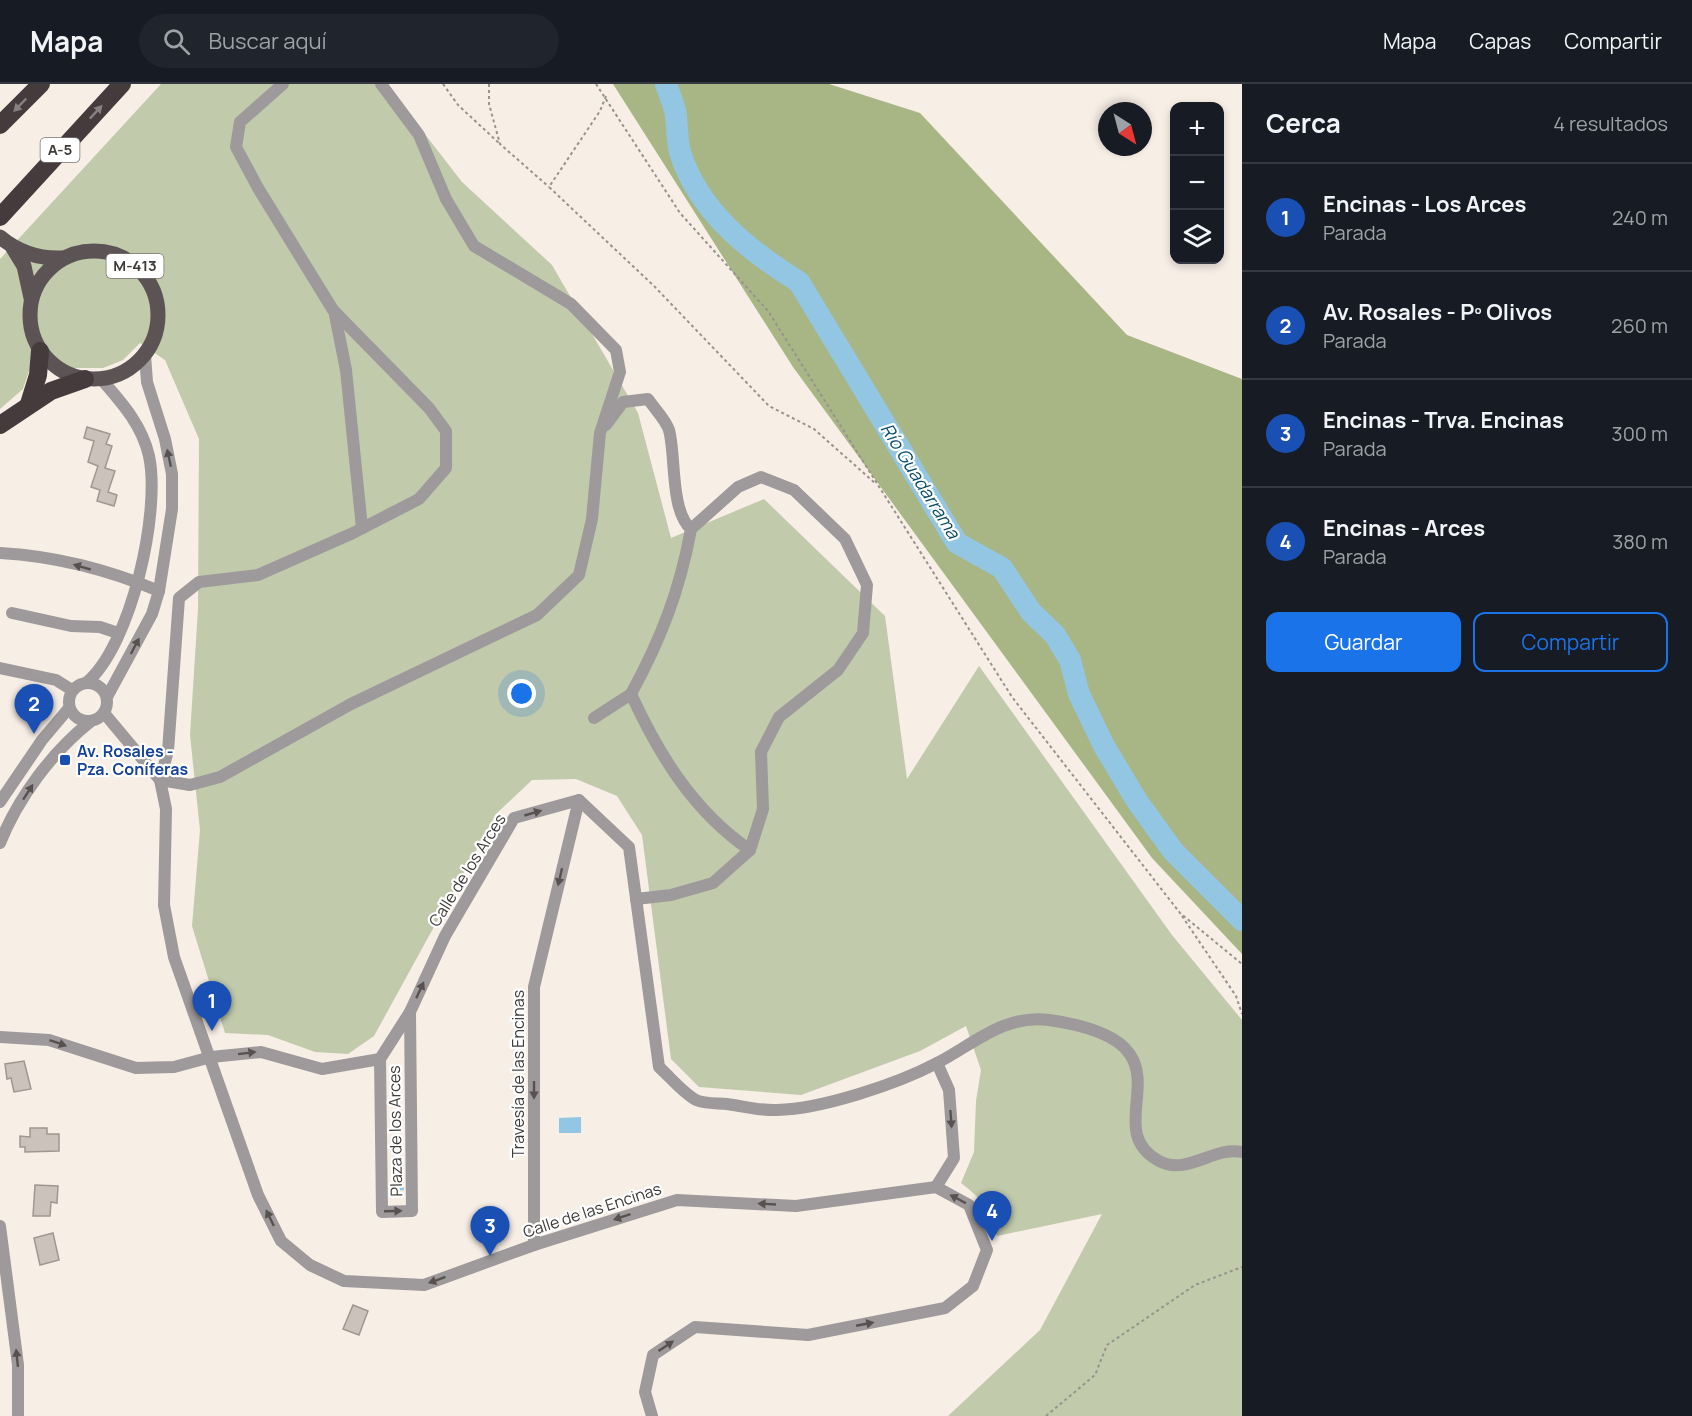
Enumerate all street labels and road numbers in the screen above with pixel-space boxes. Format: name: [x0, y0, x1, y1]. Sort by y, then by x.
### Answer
road number: A-5: [40, 138, 80, 162]
road number: M-413: [106, 254, 164, 278]
street label: Calle de los Arces: [423, 809, 511, 931]
street label: Travesía de las Encinas: [507, 990, 529, 1158]
street label: Plaza de los Arces: [383, 1065, 407, 1197]
street label: Calle de las Encinas: [520, 1177, 664, 1243]

